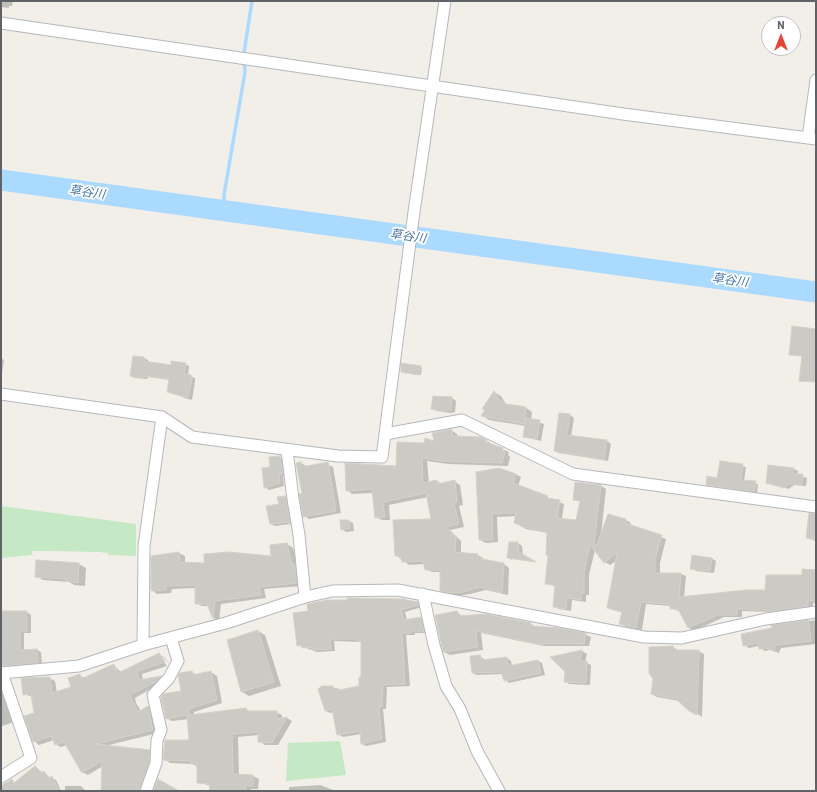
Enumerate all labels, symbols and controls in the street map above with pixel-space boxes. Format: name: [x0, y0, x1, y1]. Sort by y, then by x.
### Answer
north arrow: [761, 16, 801, 56]
text: N: [777, 18, 785, 31]
water label: 草谷川: [68, 182, 106, 202]
water label: 草谷川: [389, 226, 427, 246]
water label: 草谷川: [711, 270, 749, 290]

